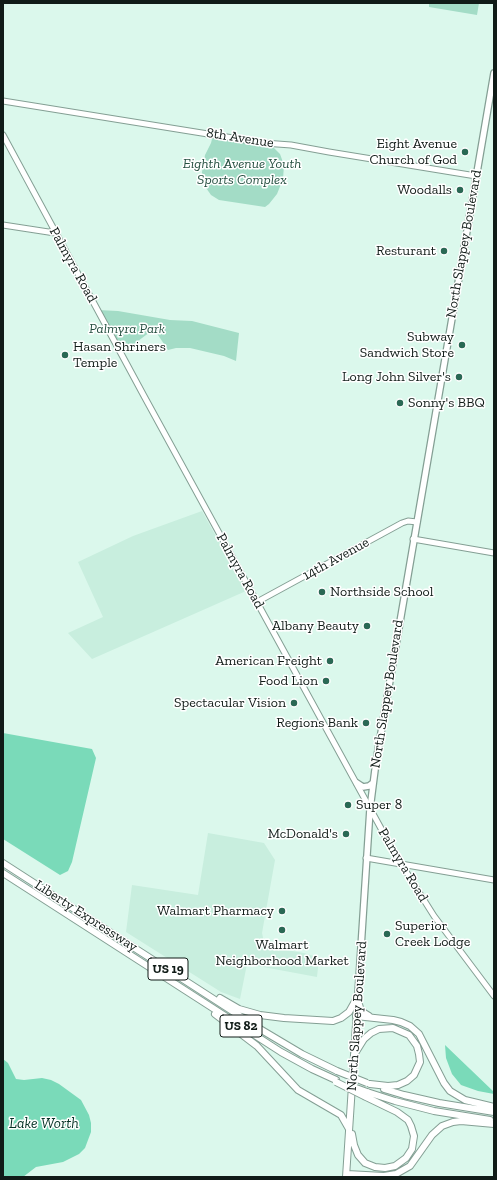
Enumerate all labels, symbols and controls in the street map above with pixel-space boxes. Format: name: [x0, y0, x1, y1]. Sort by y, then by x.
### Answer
street label: 8th Avenue: [205, 124, 275, 152]
place label: Eight Avenue Church of God: [370, 136, 457, 168]
marker: Eight Avenue Church of God: [460, 147, 470, 157]
park label: Eighth Avenue Youth Sports Complex: [183, 156, 301, 188]
street label: North Slappey Boulevard: [443, 169, 485, 319]
place label: Woodalls: [397, 182, 452, 198]
marker: Woodalls: [455, 185, 465, 195]
street label: Palmyra Road: [45, 225, 101, 305]
place label: Resturant: [376, 243, 436, 259]
marker: Resturant: [439, 246, 449, 256]
park label: Palmyra Park: [89, 321, 165, 337]
place label: Subway Sandwich Store: [360, 329, 454, 362]
place label: Hasan Shriners Temple: [73, 339, 166, 372]
marker: Subway Sandwich Store: [457, 340, 467, 350]
marker: Hasan Shriners Temple: [60, 350, 70, 360]
place label: Long John Silver's: [342, 369, 451, 385]
marker: Long John Silver's: [454, 372, 464, 382]
place label: Sonny's BBQ: [408, 395, 485, 411]
marker: Sonny's BBQ: [395, 398, 405, 408]
street label: Palmyra Road: [212, 531, 268, 611]
street label: 14th Avenue: [300, 534, 372, 584]
place label: Northside School: [330, 584, 433, 600]
marker: Northside School: [317, 587, 327, 597]
place label: Albany Beauty: [272, 618, 359, 634]
street label: North Slappey Boulevard: [367, 618, 407, 770]
marker: Albany Beauty: [362, 621, 372, 631]
place label: American Freight: [215, 653, 322, 669]
marker: American Freight: [325, 656, 335, 666]
place label: Food Lion: [258, 673, 318, 689]
marker: Food Lion: [321, 676, 331, 686]
place label: Spectacular Vision: [174, 695, 286, 711]
marker: Spectacular Vision: [289, 698, 299, 708]
place label: Regions Bank: [276, 715, 358, 731]
marker: Regions Bank: [361, 718, 371, 728]
place label: Super 8: [356, 797, 402, 813]
marker: Super 8: [343, 800, 353, 810]
street label: Palmyra Road: [374, 825, 432, 905]
place label: McDonald's: [268, 826, 338, 842]
marker: McDonald's: [341, 829, 351, 839]
street label: Liberty Expressway: [31, 876, 141, 956]
place label: Walmart Pharmacy: [157, 903, 274, 919]
marker: Walmart Pharmacy: [277, 906, 287, 916]
place label: Superior Creek Lodge: [395, 918, 470, 950]
marker: Walmart Neighborhood Market: [277, 925, 287, 935]
marker: Superior Creek Lodge: [382, 929, 392, 939]
place label: Walmart Neighborhood Market: [215, 937, 349, 970]
street label: North Slappey Boulevard: [343, 940, 371, 1092]
road number: US 19: [148, 958, 188, 980]
road number: US 82: [220, 1015, 262, 1037]
water label: Lake Worth: [9, 1115, 79, 1133]

